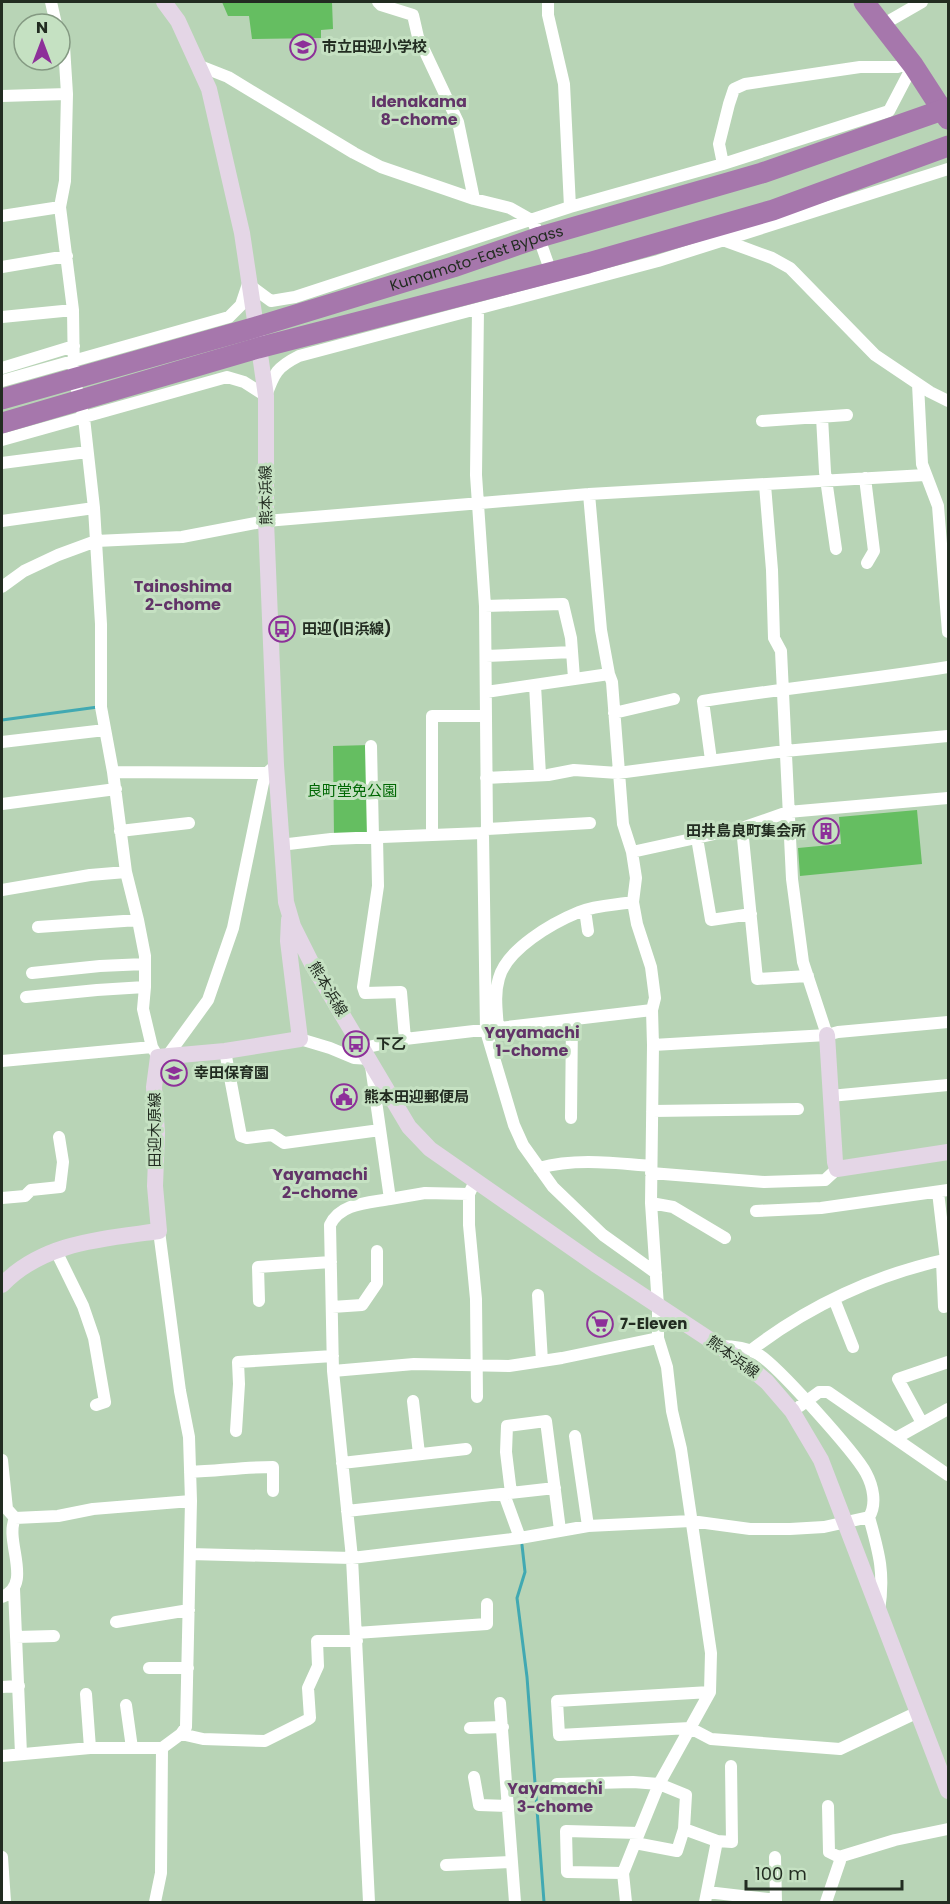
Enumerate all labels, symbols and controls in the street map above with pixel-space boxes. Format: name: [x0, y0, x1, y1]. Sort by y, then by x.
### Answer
north arrow: [12, 12, 72, 72]
text: N: [36, 16, 48, 39]
school or university icon: 市立田迎小学校: [288, 32, 318, 62]
place label: 市立田迎小学校: [322, 36, 427, 57]
district label: Idenakama 8-chome: [371, 90, 467, 131]
street label: Kumamoto-East Bypass: [387, 220, 566, 296]
street label: 熊本浜線: [254, 465, 277, 525]
district label: Tainoshima 2-chome: [134, 575, 232, 616]
bus stop icon: 田迎(旧浜線): [267, 614, 297, 644]
place label: 田迎(旧浜線): [302, 618, 391, 639]
park label: 良町堂免公園: [307, 780, 397, 801]
building icon: 田井島良町集会所: [811, 816, 841, 846]
place label: 田井島良町集会所: [686, 820, 806, 841]
street label: 熊本浜線: [304, 958, 353, 1020]
district label: Yayamachi 1-chome: [484, 1021, 580, 1062]
bus stop icon: 下乙: [341, 1029, 371, 1059]
place label: 下乙: [376, 1033, 406, 1054]
school or university icon: 幸田保育園: [159, 1058, 189, 1088]
place label: 幸田保育園: [194, 1062, 269, 1083]
public building icon: 熊本田迎郵便局: [329, 1082, 359, 1112]
place label: 熊本田迎郵便局: [364, 1086, 469, 1107]
street label: 田迎木原線: [144, 1092, 165, 1168]
district label: Yayamachi 2-chome: [272, 1163, 368, 1204]
supermarket icon: 7-Eleven: [585, 1309, 615, 1339]
place label: 7-Eleven: [620, 1313, 687, 1334]
street label: 熊本浜線: [703, 1330, 764, 1383]
district label: Yayamachi 3-chome: [507, 1777, 603, 1818]
scale bar: [746, 1853, 902, 1891]
text: 100 m: [755, 1861, 807, 1886]

